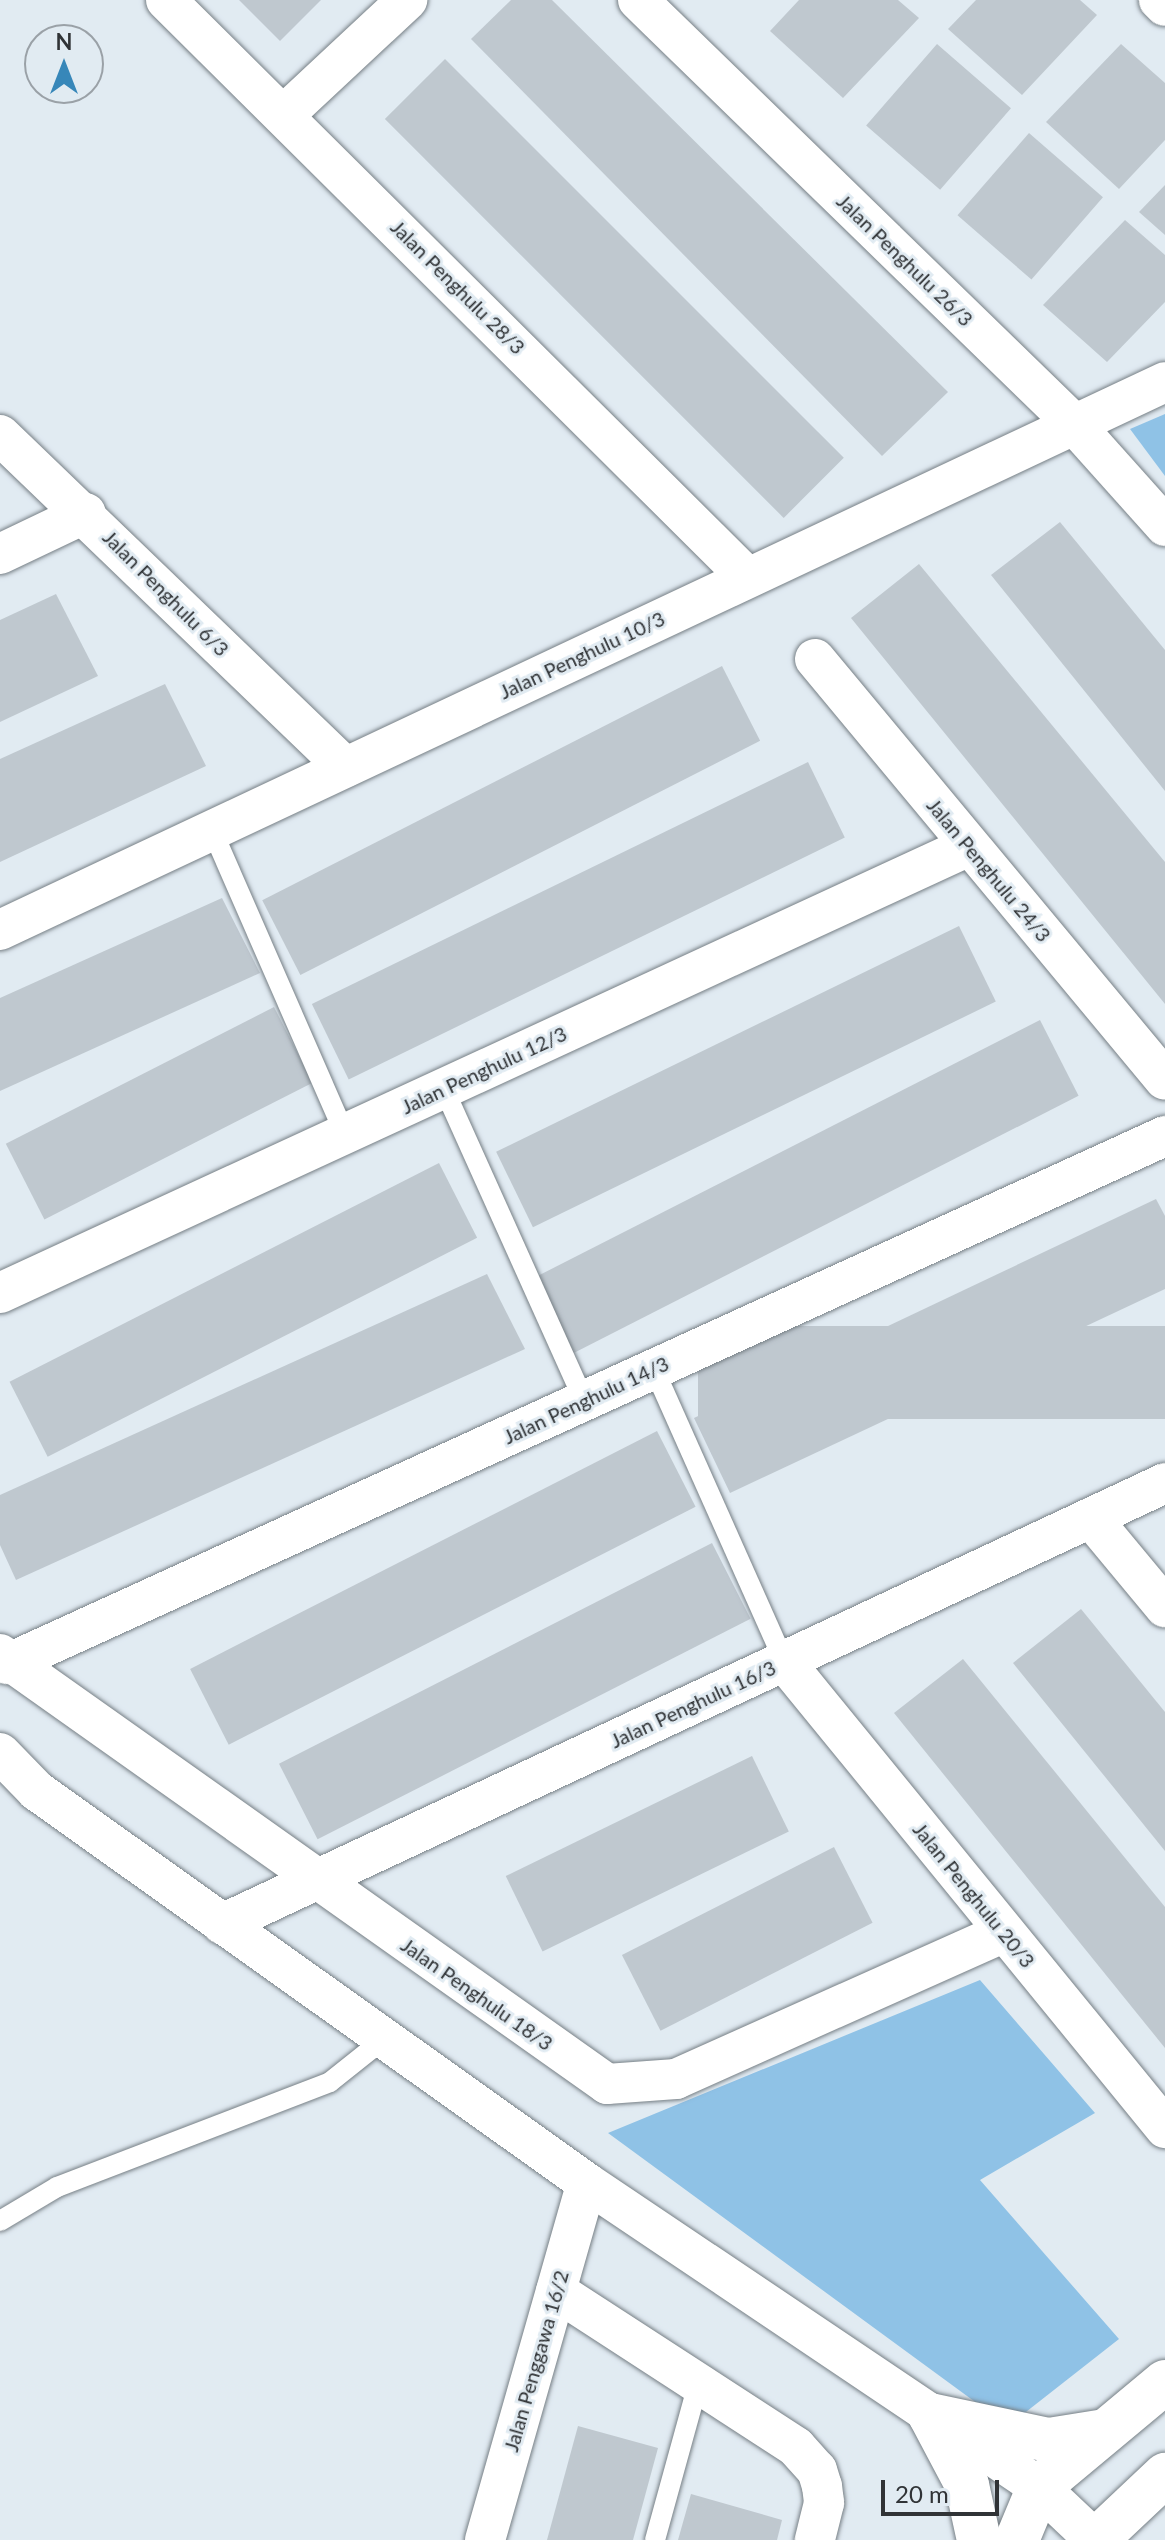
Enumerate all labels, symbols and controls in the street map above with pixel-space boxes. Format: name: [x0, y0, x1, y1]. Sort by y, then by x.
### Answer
north arrow: [24, 24, 104, 104]
text: N: [56, 28, 72, 55]
street label: Jalan Penghulu 26/3: [832, 189, 978, 331]
street label: Jalan Penghulu 28/3: [386, 215, 530, 359]
street label: Jalan Penghulu 6/3: [98, 525, 234, 661]
street label: Jalan Penghulu 10/3: [496, 606, 668, 704]
street label: Jalan Penghulu 24/3: [922, 793, 1056, 947]
street label: Jalan Penghulu 12/3: [398, 1021, 570, 1119]
street label: Jalan Penghulu 14/3: [500, 1351, 672, 1449]
street label: Jalan Penghulu 16/3: [607, 1655, 779, 1753]
street label: Jalan Penghulu 20/3: [908, 1818, 1040, 1972]
street label: Jalan Penghulu 18/3: [397, 1933, 557, 2055]
street label: Jalan Penggawa 16/2: [499, 2268, 573, 2454]
scale bar: [885, 2464, 1003, 2514]
text: 20 m: [895, 2479, 949, 2508]

